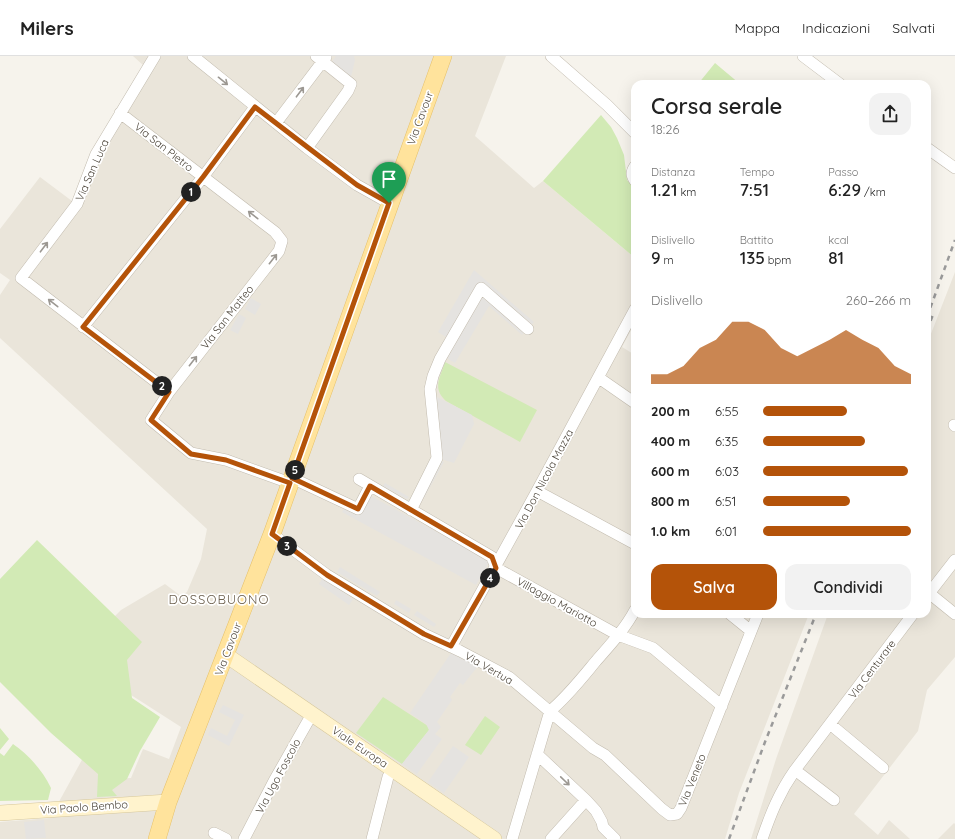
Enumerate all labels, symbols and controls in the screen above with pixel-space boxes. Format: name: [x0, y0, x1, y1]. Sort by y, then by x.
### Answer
text: Milers: [20, 16, 74, 40]
text: Mappa: [735, 19, 780, 37]
text: Indicazioni: [802, 19, 870, 37]
text: Salvati: [892, 19, 935, 37]
one-way arrow: [217, 76, 228, 85]
one-way arrow: [295, 87, 304, 98]
street label: Via Cavour: [404, 89, 436, 147]
text: Corsa serale: [651, 92, 782, 120]
button: share: [869, 93, 911, 135]
street label: Via San Pietro: [132, 120, 197, 175]
text: 18:26: [651, 121, 679, 137]
street label: Via San Luca: [72, 137, 112, 203]
pin: [372, 162, 406, 203]
text: Distanza: [651, 165, 695, 179]
text: Tempo: [740, 165, 775, 179]
text: Passo: [828, 165, 858, 179]
icon: arrive: [378, 168, 400, 190]
text: 1.21: [651, 179, 677, 200]
text: 7:51: [740, 179, 769, 200]
text: 6:29: [828, 179, 861, 200]
pin: 1: [181, 182, 201, 202]
text: 1: [189, 185, 193, 199]
text: km: [677, 185, 696, 199]
text: /km: [861, 185, 886, 199]
one-way arrow: [247, 211, 258, 219]
text: Dislivello: [651, 233, 695, 247]
text: Battito: [740, 233, 774, 247]
text: kcal: [828, 233, 849, 247]
one-way arrow: [40, 241, 49, 252]
text: 9: [651, 247, 661, 268]
text: 135: [740, 247, 765, 268]
text: 81: [828, 247, 844, 268]
one-way arrow: [269, 253, 278, 264]
text: m: [661, 253, 674, 267]
text: bpm: [765, 253, 791, 267]
street label: Via San Matteo: [198, 282, 257, 352]
text: Dislivello: [651, 292, 703, 308]
text: 260–266 m: [846, 292, 911, 308]
one-way arrow: [47, 298, 58, 307]
one-way arrow: [189, 356, 197, 367]
pin: 2: [152, 376, 172, 396]
text: 2: [159, 379, 165, 393]
text: 200 m: [651, 403, 690, 419]
text: 6:55: [715, 403, 739, 419]
street label: Via Don Nicola Mazza: [512, 427, 576, 531]
text: 400 m: [651, 433, 690, 449]
text: 6:35: [715, 433, 738, 449]
pin: 5: [285, 460, 305, 480]
text: 5: [292, 463, 298, 477]
text: 600 m: [651, 463, 690, 479]
text: 6:03: [715, 463, 739, 479]
text: 800 m: [651, 493, 690, 509]
text: 6:51: [715, 493, 736, 509]
text: 1.0 km: [651, 523, 690, 539]
text: 6:01: [715, 523, 737, 539]
pin: 3: [277, 536, 297, 556]
text: 3: [284, 539, 290, 553]
button: Salva: [651, 564, 777, 610]
button: Condividi: [785, 564, 911, 610]
pin: 4: [480, 568, 500, 588]
text: 4: [487, 571, 493, 585]
street label: Villaggio Mariotto: [514, 574, 600, 630]
district label: DOSSOBUONO: [169, 591, 270, 607]
street label: Via Cavour: [211, 620, 245, 678]
street label: Via Centurare: [845, 637, 899, 701]
street label: Via Vertua: [462, 649, 516, 687]
street label: Viale Europa: [329, 723, 391, 771]
street label: Via Ugo Foscolo: [252, 736, 304, 816]
street label: Via Veneto: [675, 751, 709, 808]
one-way arrow: [560, 776, 570, 786]
street label: Via Paolo Bembo: [40, 797, 129, 817]

